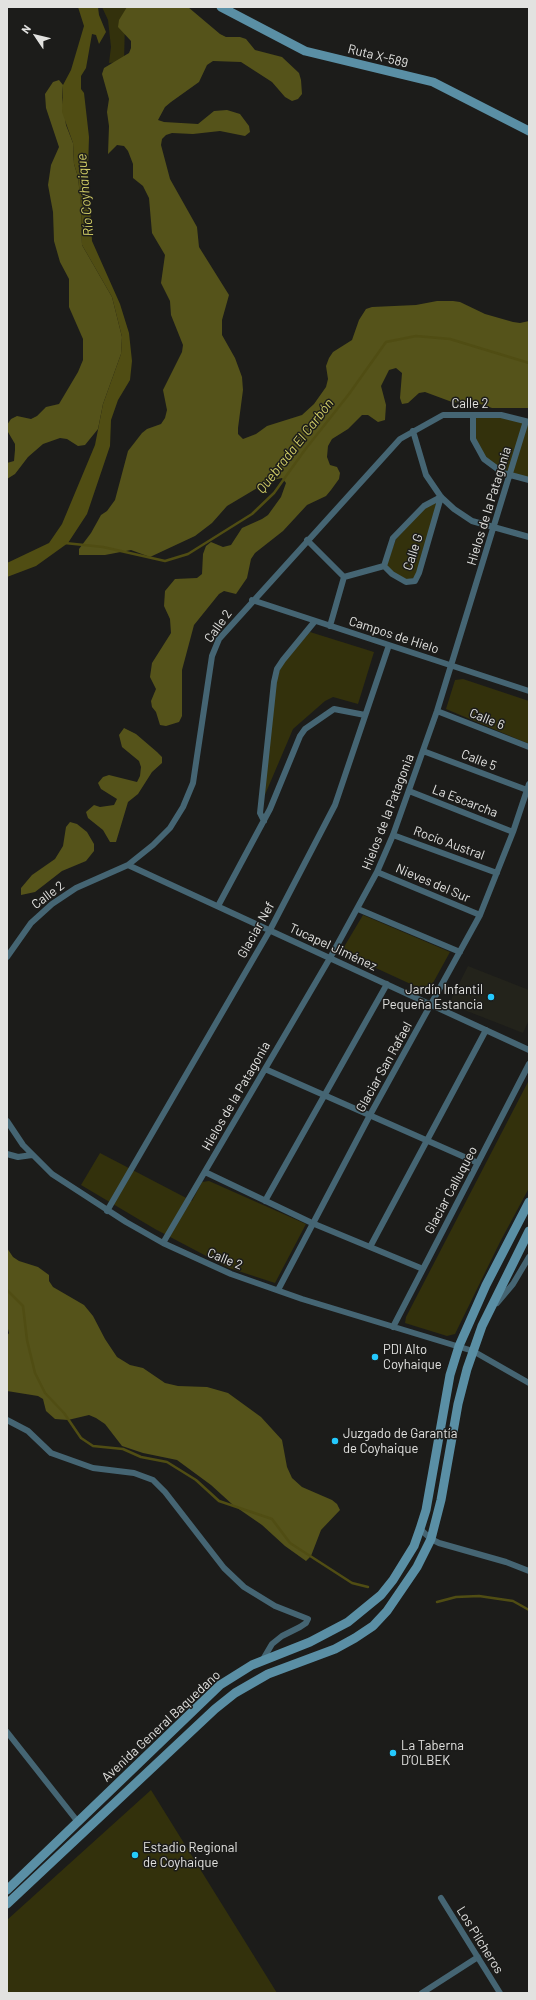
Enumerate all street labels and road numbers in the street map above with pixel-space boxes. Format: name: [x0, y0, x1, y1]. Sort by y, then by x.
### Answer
street label: Ruta X-589: [346, 41, 410, 71]
street label: Calle 2: [452, 396, 488, 412]
street label: Hielos de la Patagonia: [464, 445, 514, 567]
street label: Calle G: [400, 532, 426, 572]
street label: Calle 2: [201, 606, 235, 646]
street label: Campos de Hielo: [347, 613, 441, 657]
street label: Calle 6: [467, 705, 507, 733]
street label: Calle 5: [459, 746, 499, 774]
street label: Hielos de la Patagonia: [359, 752, 417, 872]
street label: La Escarcha: [430, 781, 500, 821]
street label: Rocío Austral: [411, 823, 487, 863]
street label: Nieves del Sur: [393, 860, 473, 906]
street label: Calle 2: [29, 878, 67, 912]
street label: Glaciar Nef: [234, 899, 278, 961]
street label: Tucapel Jiménez: [287, 920, 379, 974]
street label: Glaciar San Rafael: [353, 1019, 415, 1115]
street label: Hielos de la Patagonia: [198, 1039, 274, 1153]
street label: Glaciar Calluqueo: [421, 1143, 481, 1237]
street label: Calle 2: [205, 1245, 245, 1273]
street label: Avenida General Baquedano: [99, 1667, 223, 1785]
street label: Los Pilcheros: [453, 1904, 507, 1976]

